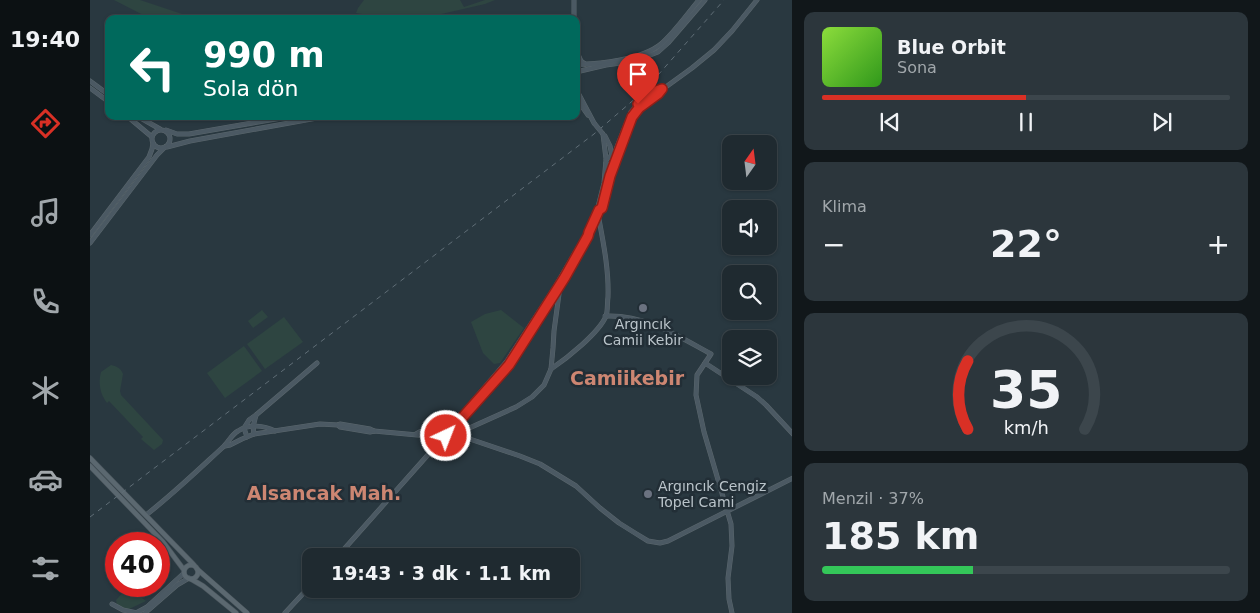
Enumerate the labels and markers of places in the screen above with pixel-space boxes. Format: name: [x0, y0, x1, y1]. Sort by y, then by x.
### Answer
pin: [617, 53, 659, 104]
marker: Argıncık Camii Kebir: [637, 302, 649, 314]
place label: Argıncık Camii Kebir: [603, 316, 683, 348]
place label: Argıncık Cengiz Topel Cami: [657, 478, 766, 510]
marker: Argıncık Cengiz Topel Cami: [642, 488, 654, 500]

